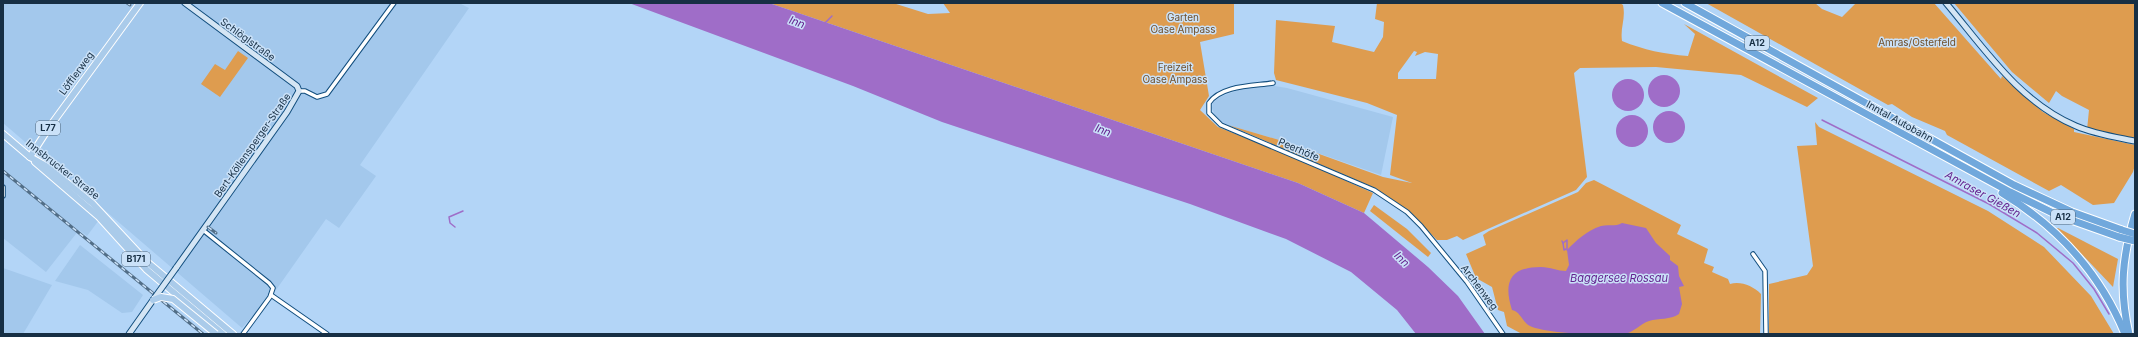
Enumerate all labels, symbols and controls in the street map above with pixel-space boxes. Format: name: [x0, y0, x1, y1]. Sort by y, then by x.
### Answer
park label: Garten Oase Ampass: [1150, 11, 1216, 35]
water label: Inn: [787, 13, 807, 31]
street label: Schlöglstraße: [218, 15, 278, 63]
road number: A12: [1745, 36, 1769, 50]
park label: Amras/Osterfeld: [1878, 36, 1956, 48]
street label: Löfflerweg: [56, 49, 96, 97]
park label: Freizeit Oase Ampass: [1142, 61, 1208, 85]
street label: Bert-Köllensperger-Straße: [211, 90, 293, 200]
street label: Inntal Autobahn: [1865, 98, 1935, 144]
road number: L77: [36, 121, 60, 135]
water label: Inn: [1093, 121, 1113, 139]
street label: Peerhöfe: [1277, 135, 1321, 163]
street label: Innsbrucker Straße: [24, 137, 102, 202]
water label: Amraser Gießen: [1942, 167, 2024, 221]
road number: A12: [2051, 210, 2075, 224]
water label: Inn: [1391, 248, 1413, 270]
road number: B171: [122, 252, 150, 266]
street label: Archenweg: [1459, 262, 1501, 312]
water label: Baggersee Rossau: [1570, 271, 1668, 285]

